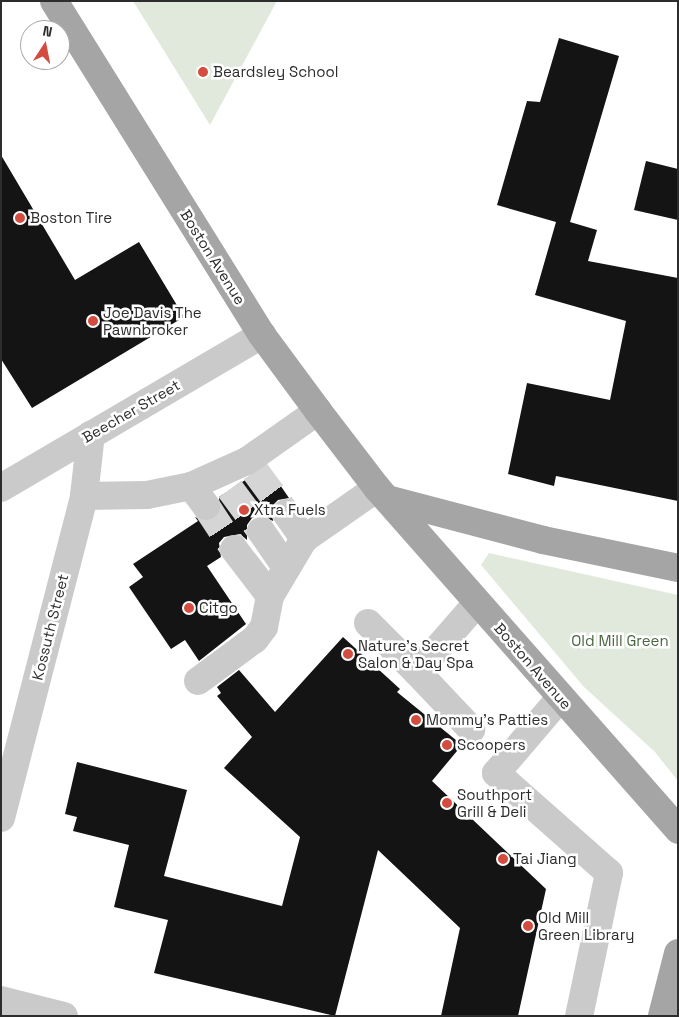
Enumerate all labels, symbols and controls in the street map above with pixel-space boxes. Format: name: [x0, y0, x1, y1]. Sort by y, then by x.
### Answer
north arrow: [20, 20, 70, 70]
text: N: [41, 22, 54, 41]
place label: Beardsley School: [213, 63, 339, 81]
marker: Beardsley School: [197, 66, 209, 78]
street label: Boston Avenue: [177, 206, 249, 308]
place label: Boston Tire: [30, 209, 112, 227]
marker: Boston Tire: [14, 212, 26, 224]
place label: Joe Davis The Pawnbroker: [103, 303, 202, 338]
marker: Joe Davis The Pawnbroker: [87, 315, 99, 327]
street label: Beecher Street: [79, 376, 183, 446]
place label: Xtra Fuels: [254, 501, 326, 519]
marker: Xtra Fuels: [238, 504, 250, 516]
street label: Kossuth Street: [28, 572, 72, 682]
place label: Citgo: [199, 599, 238, 617]
marker: Citgo: [183, 602, 195, 614]
street label: Boston Avenue: [491, 619, 575, 713]
park label: Old Mill Green: [571, 632, 669, 650]
place label: Nature's Secret Salon & Day Spa: [358, 636, 474, 671]
marker: Nature's Secret Salon & Day Spa: [342, 648, 354, 660]
place label: Mommy's Patties: [426, 711, 548, 729]
marker: Mommy's Patties: [410, 714, 422, 726]
place label: Scoopers: [457, 736, 526, 754]
marker: Scoopers: [441, 739, 453, 751]
place label: Southport Grill & Deli: [457, 785, 532, 820]
marker: Southport Grill & Deli: [441, 797, 453, 809]
place label: Tai Jiang: [513, 850, 577, 868]
marker: Tai Jiang: [497, 853, 509, 865]
place label: Old Mill Green Library: [538, 908, 634, 943]
marker: Old Mill Green Library: [522, 920, 534, 932]

